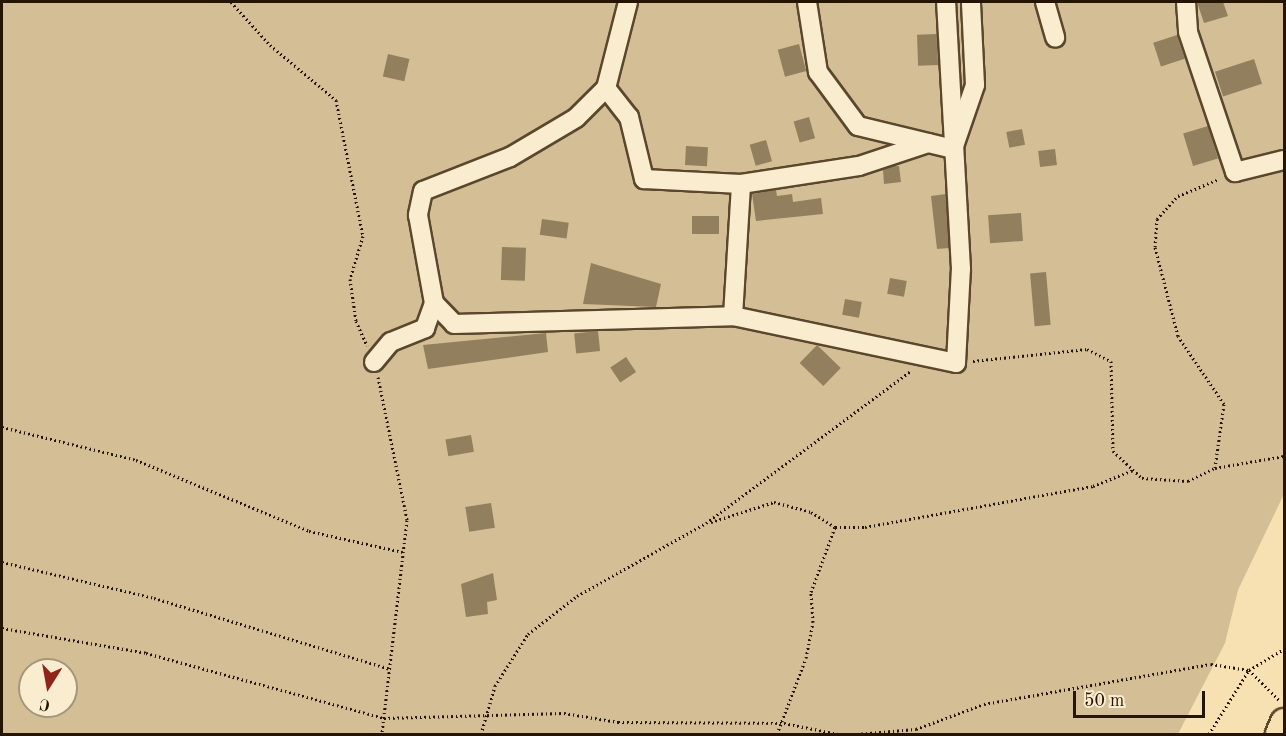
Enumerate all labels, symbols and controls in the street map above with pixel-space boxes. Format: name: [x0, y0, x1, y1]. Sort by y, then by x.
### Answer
north arrow: [18, 658, 78, 718]
scale bar: [1076, 679, 1208, 717]
text: 50 m: [1084, 692, 1124, 710]
text: С: [38, 695, 52, 713]

